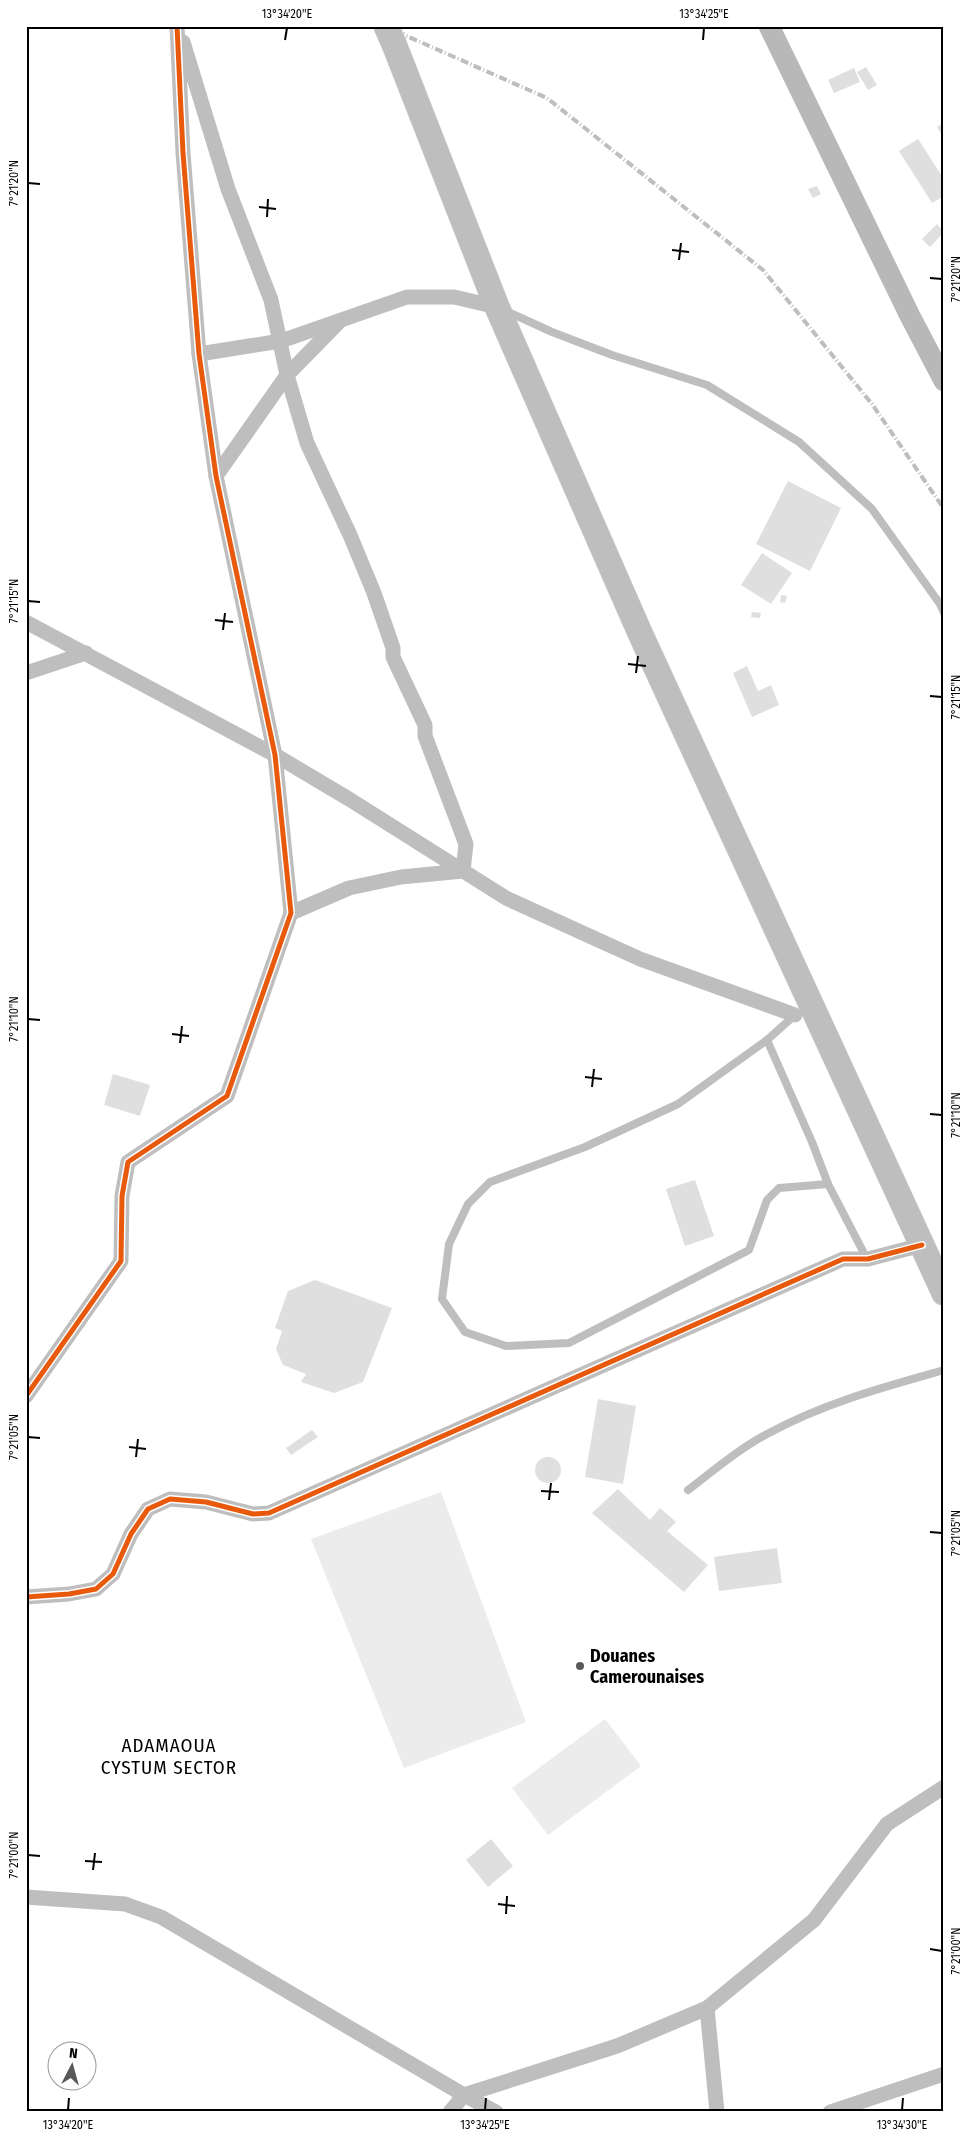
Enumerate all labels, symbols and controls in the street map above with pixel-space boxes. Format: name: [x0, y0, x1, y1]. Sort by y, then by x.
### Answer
text: 13°34'20"E: [262, 7, 313, 21]
text: 13°34'25"E: [679, 7, 729, 21]
text: 7°21'20"N: [7, 160, 21, 206]
text: 7°21'20"N: [949, 256, 963, 302]
text: 7°21'15"N: [7, 579, 21, 623]
text: 7°21'15"N: [949, 675, 963, 719]
text: 7°21'10"N: [7, 996, 21, 1042]
text: 7°21'10"N: [949, 1092, 963, 1138]
text: 7°21'05"N: [7, 1414, 21, 1460]
text: 7°21'05"N: [949, 1510, 963, 1556]
place label: Douanes Camerounaises: [590, 1645, 704, 1688]
marker: Douanes Camerounaises: [574, 1660, 586, 1672]
district label: ADAMAOUA CYSTUM SECTOR: [101, 1734, 237, 1779]
text: 7°21'00"N: [7, 1832, 21, 1878]
text: 7°21'00"N: [949, 1928, 963, 1974]
north arrow: [48, 2040, 98, 2090]
text: N: [68, 2045, 78, 2062]
text: 13°34'20"E: [43, 2118, 94, 2132]
text: 13°34'25"E: [460, 2118, 510, 2132]
text: 13°34'30"E: [877, 2118, 928, 2132]

